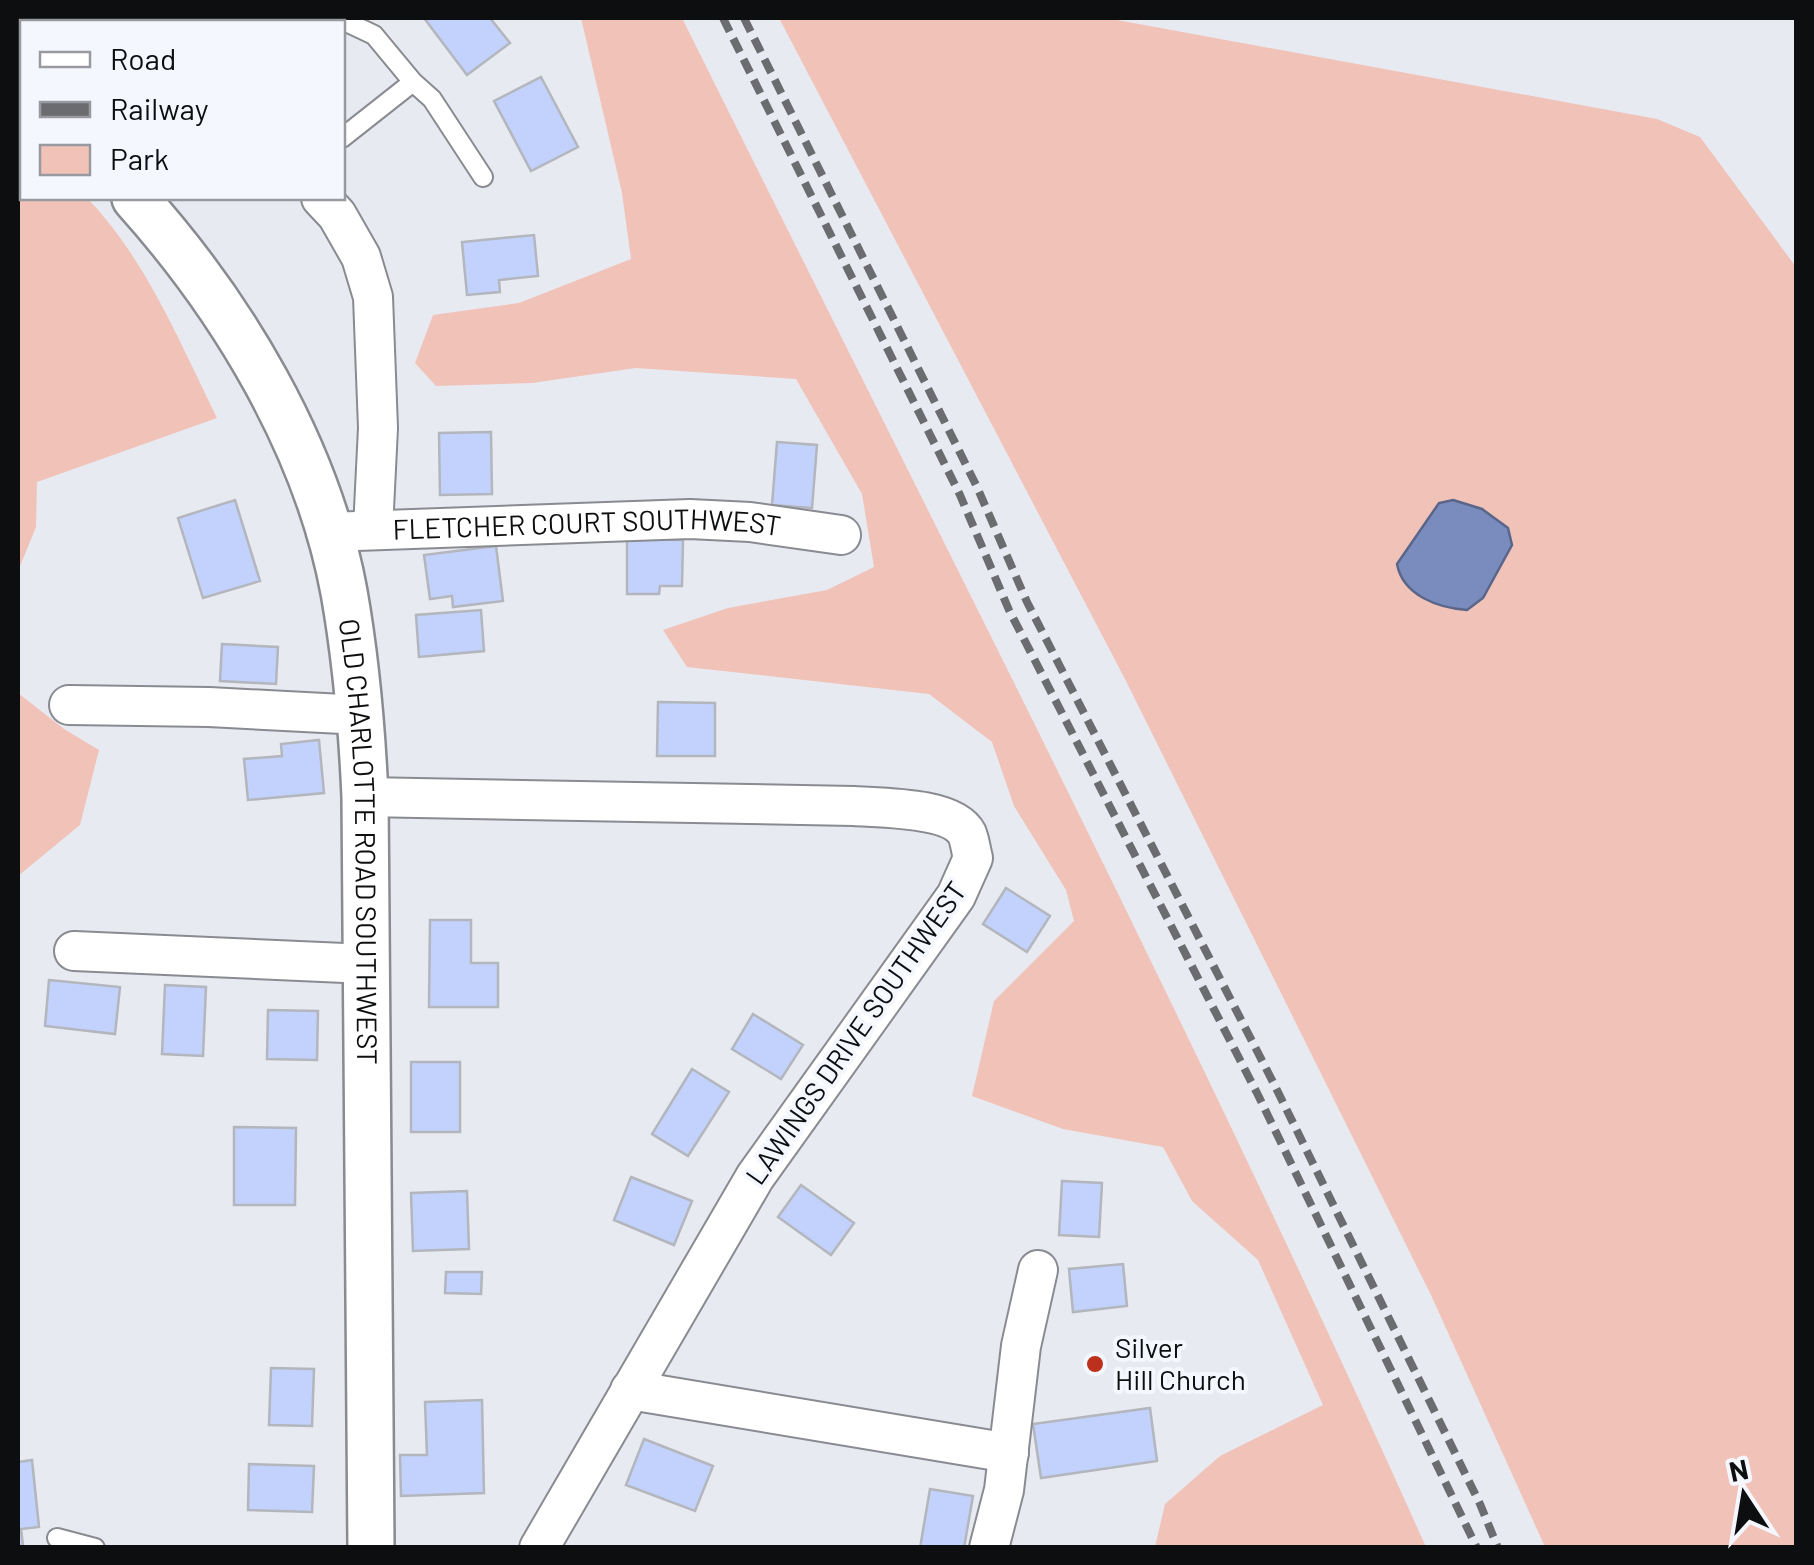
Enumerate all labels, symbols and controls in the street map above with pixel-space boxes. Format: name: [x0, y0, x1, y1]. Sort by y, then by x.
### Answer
legend: [20, 20, 345, 200]
text: Road: [110, 40, 176, 76]
text: Railway: [110, 90, 209, 126]
text: Park: [110, 140, 169, 176]
street label: FLETCHER COURT SOUTHWEST: [392, 501, 783, 546]
street label: OLD CHARLOTTE ROAD SOUTHWEST: [333, 616, 385, 1065]
street label: LAWINGS DRIVE SOUTHWEST: [737, 874, 973, 1190]
place label: Silver Hill Church: [1115, 1330, 1246, 1396]
marker: Silver Hill Church: [1084, 1353, 1106, 1375]
north arrow: [1694, 1445, 1794, 1545]
text: N: [1726, 1451, 1751, 1488]

